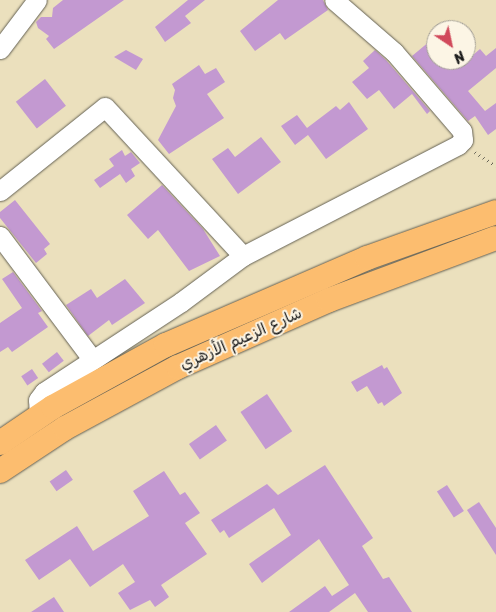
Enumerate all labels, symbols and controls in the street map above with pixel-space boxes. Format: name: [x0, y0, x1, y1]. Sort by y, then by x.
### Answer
north arrow: [426, 20, 476, 70]
text: N: [448, 44, 470, 70]
street label: شارع الزعيم الأزهري: [177, 304, 305, 374]

